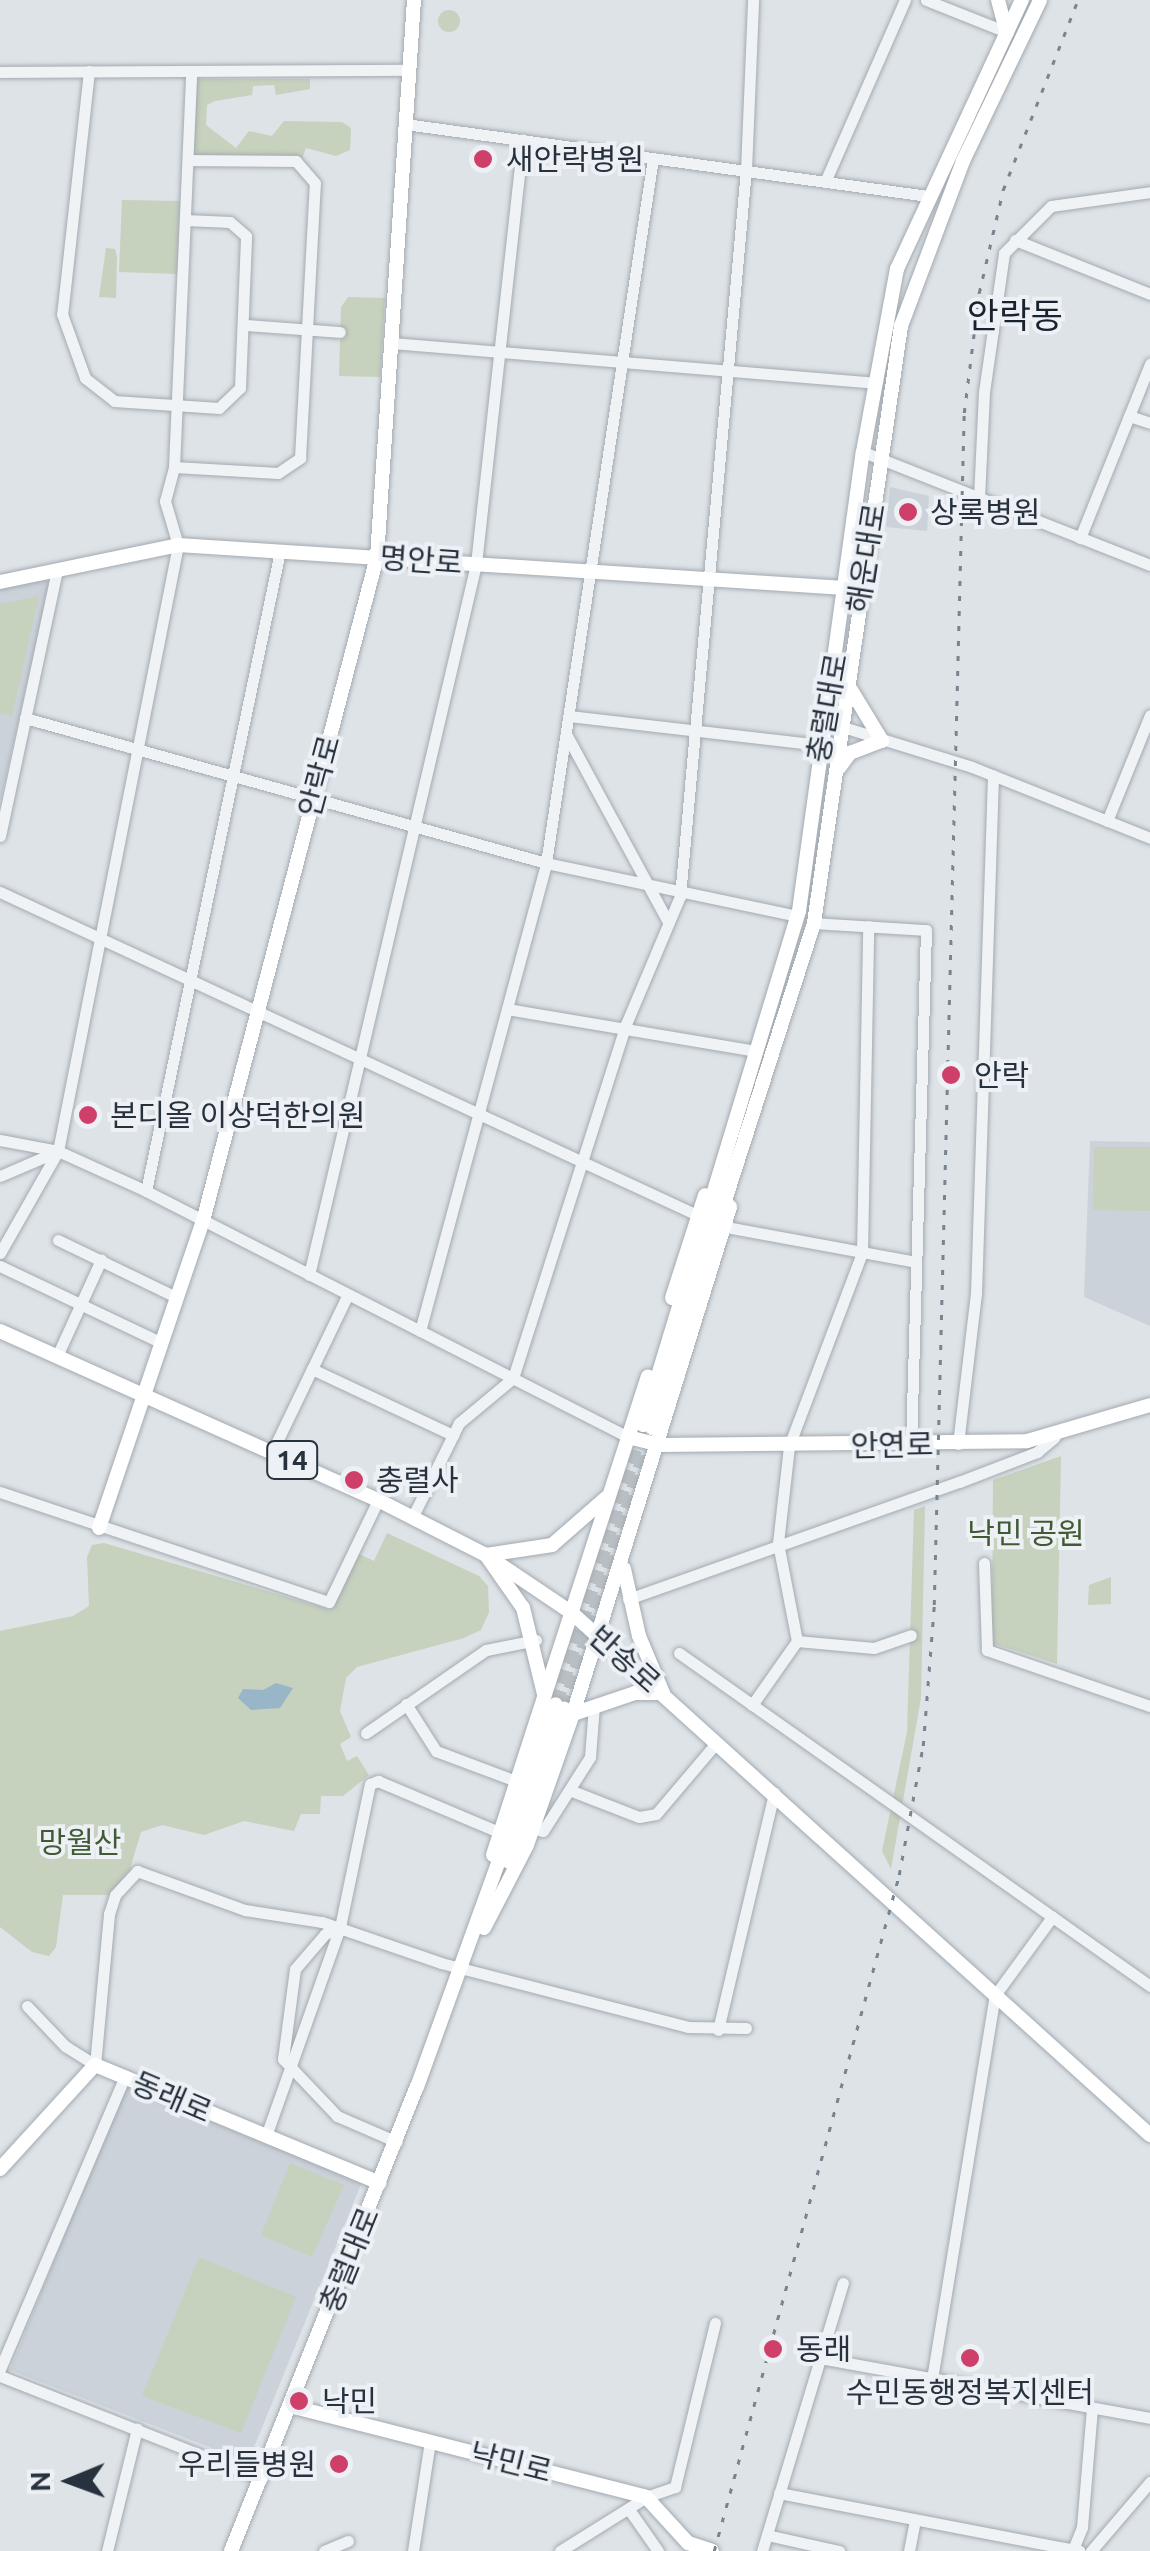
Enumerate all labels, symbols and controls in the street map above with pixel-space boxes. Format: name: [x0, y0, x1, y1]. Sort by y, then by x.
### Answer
place label: 새안락병원: [506, 141, 644, 177]
marker: 새안락병원: [470, 146, 496, 172]
district label: 안락동: [967, 294, 1063, 336]
place label: 상록병원: [930, 494, 1040, 530]
marker: 상록병원: [895, 499, 921, 525]
street label: 해운대로: [840, 501, 892, 615]
street label: 명안로: [378, 539, 464, 581]
street label: 충렬대로: [800, 651, 854, 765]
street label: 안락로: [291, 731, 347, 821]
place label: 안락: [974, 1057, 1029, 1093]
marker: 안락: [938, 1062, 964, 1088]
place label: 본디올 이상덕한의원: [110, 1097, 365, 1133]
marker: 본디올 이상덕한의원: [75, 1102, 101, 1128]
street label: 안연로: [850, 1426, 934, 1464]
road number: 14: [264, 1437, 320, 1483]
place label: 충렬사: [376, 1462, 459, 1498]
marker: 충렬사: [341, 1467, 367, 1493]
park label: 낙민 공원: [967, 1515, 1085, 1551]
street label: 반송로: [582, 1618, 668, 1700]
park label: 망월산: [39, 1824, 121, 1860]
street label: 동래로: [127, 2064, 217, 2130]
street label: 충렬대로: [312, 2202, 386, 2318]
place label: 동래: [796, 2331, 851, 2367]
marker: 동래: [760, 2336, 786, 2362]
marker: 수민동행정복지센터: [959, 2347, 981, 2369]
place label: 수민동행정복지센터: [846, 2374, 1094, 2410]
place label: 낙민: [322, 2383, 377, 2419]
marker: 낙민: [286, 2388, 312, 2414]
north arrow: [20, 2431, 120, 2531]
street label: 낙민로: [466, 2435, 556, 2489]
place label: 우리들병원: [178, 2446, 316, 2482]
marker: 우리들병원: [326, 2451, 352, 2477]
text: N: [24, 2471, 55, 2492]

